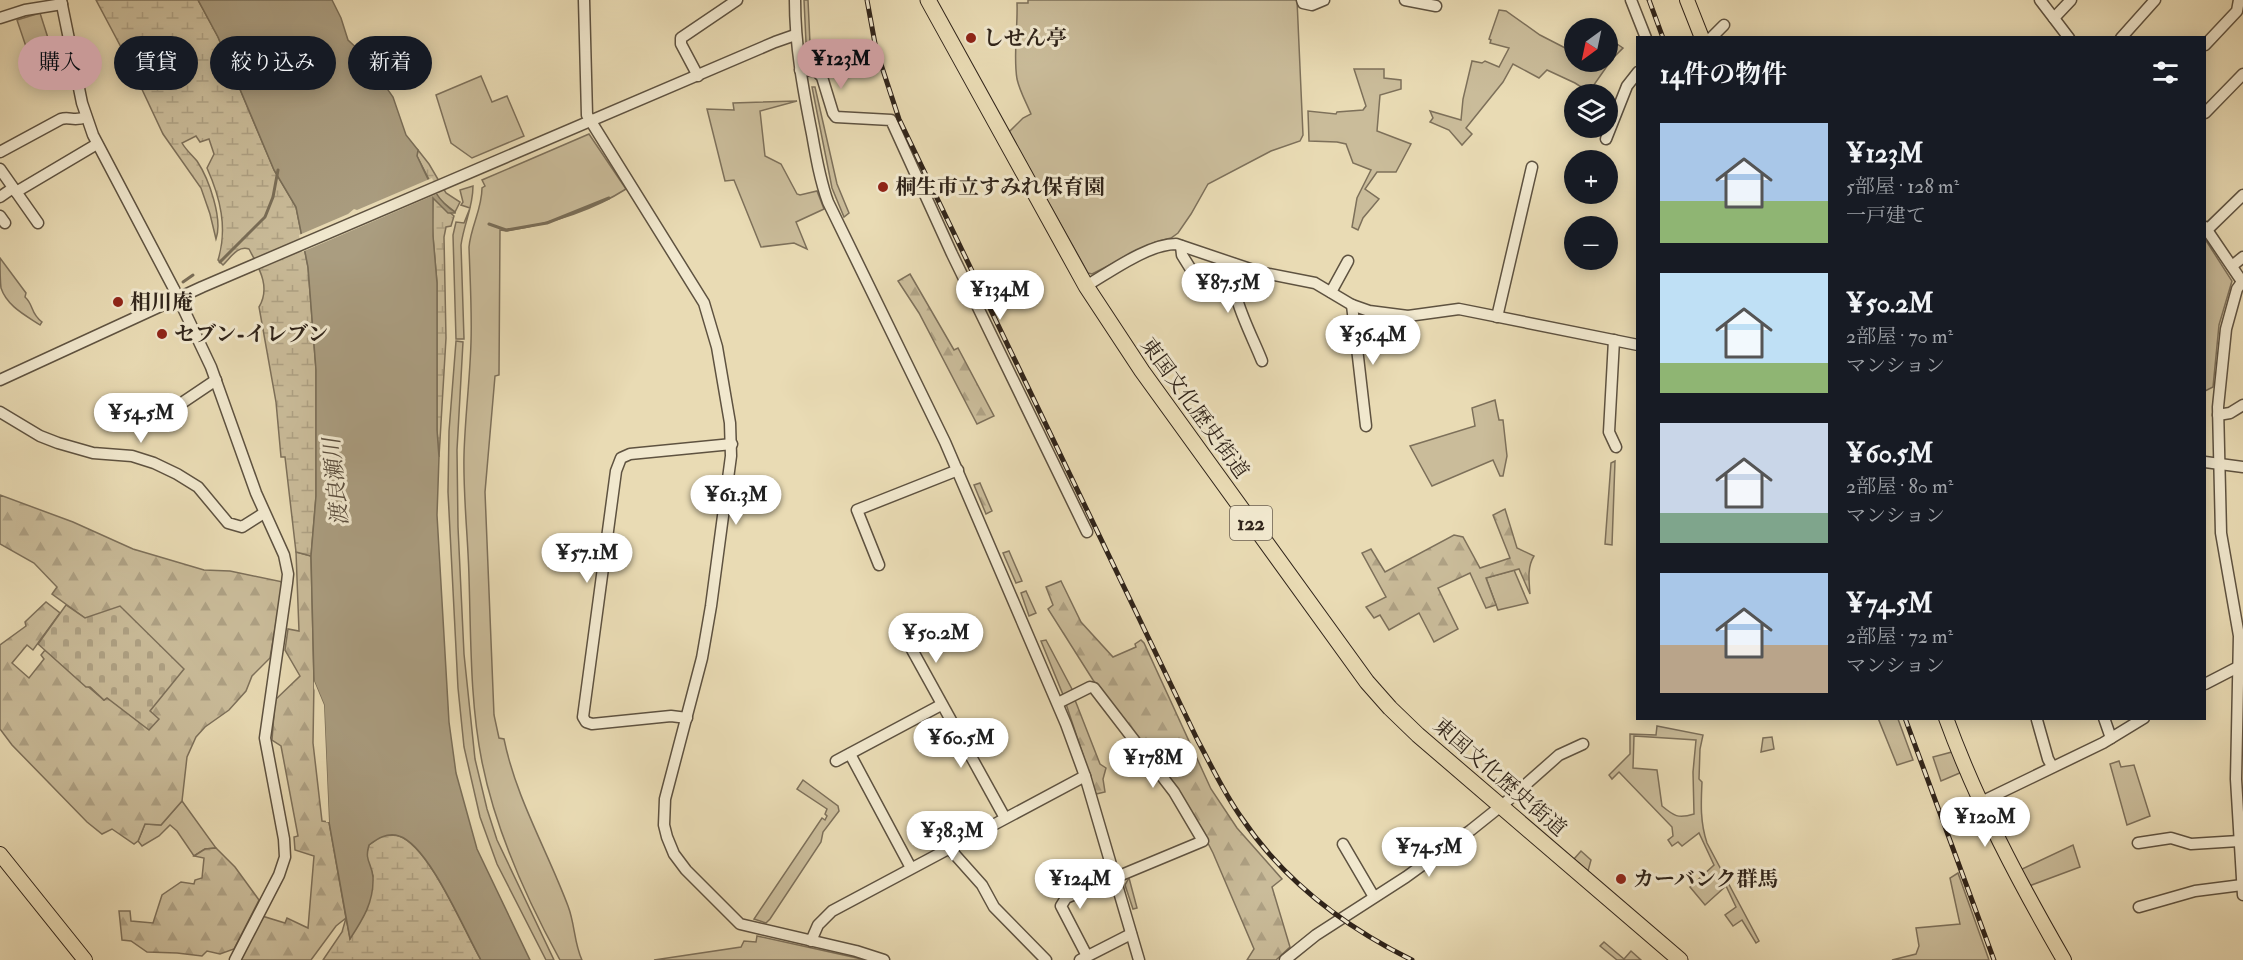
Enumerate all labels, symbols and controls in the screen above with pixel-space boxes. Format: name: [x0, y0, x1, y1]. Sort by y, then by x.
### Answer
north arrow: [1564, 18, 1618, 72]
map controls: [1564, 18, 1618, 270]
place label: しせん亭: [983, 25, 1067, 52]
marker: しせん亭: [964, 31, 978, 45]
chip: 購入: [18, 36, 102, 90]
chip: 賃貸: [114, 36, 198, 90]
chip: 絞り込み: [210, 36, 336, 90]
chip: 新着: [348, 36, 432, 90]
pin: ¥123M: [799, 39, 883, 90]
text: ¥123M: [811, 46, 871, 71]
icon: filters: [2149, 56, 2182, 89]
text: 14件の物件: [1660, 59, 1787, 91]
button: layers: [1564, 84, 1618, 138]
text: ¥123M: [1846, 138, 1923, 170]
icon: home: [1708, 147, 1780, 219]
button: +: [1564, 150, 1618, 204]
place label: 桐生市立すみれ保育園: [895, 174, 1105, 201]
text: 5部屋 · 128 m²: [1846, 174, 1959, 199]
marker: 桐生市立すみれ保育園: [876, 180, 890, 194]
text: 一戸建て: [1846, 203, 1926, 228]
button: −: [1564, 216, 1618, 270]
pin: ¥87.5M: [1179, 263, 1277, 314]
pin: ¥134M: [958, 270, 1042, 321]
text: ¥87.5M: [1196, 270, 1260, 295]
text: ¥134M: [970, 277, 1030, 302]
text: ¥50.2M: [1846, 288, 1933, 320]
place label: 相川庵: [130, 289, 193, 316]
marker: 相川庵: [111, 295, 125, 309]
icon: home: [1708, 297, 1780, 369]
pin: ¥36.4M: [1324, 315, 1422, 366]
place label: セブン-イレブン: [174, 321, 328, 348]
text: ¥36.4M: [1339, 322, 1407, 347]
text: 2部屋 · 70 m²: [1846, 324, 1953, 349]
marker: セブン-イレブン: [155, 327, 169, 341]
street label: 東国文化歴史街道: [1134, 332, 1255, 484]
text: マンション: [1846, 353, 1945, 378]
pin: ¥54.5M: [92, 393, 190, 444]
text: ¥54.5M: [108, 400, 174, 425]
water label: 渡良瀬川: [317, 435, 355, 527]
text: ¥60.5M: [1846, 438, 1933, 470]
icon: home: [1708, 447, 1780, 519]
text: 2部屋 · 80 m²: [1846, 474, 1953, 499]
pin: ¥61.3M: [687, 475, 785, 526]
text: ¥61.3M: [704, 482, 768, 507]
text: マンション: [1846, 503, 1945, 528]
road number: 122: [1230, 506, 1272, 540]
pin: ¥57.1M: [538, 533, 636, 584]
text: ¥57.1M: [556, 540, 618, 565]
text: ¥74.5M: [1846, 588, 1933, 620]
icon: home: [1708, 597, 1780, 669]
pin: ¥50.2M: [887, 613, 985, 664]
text: ¥50.2M: [902, 620, 970, 645]
text: 2部屋 · 72 m²: [1846, 624, 1953, 649]
text: マンション: [1846, 653, 1945, 678]
street label: 東国文化歴史街道: [1427, 712, 1572, 843]
pin: ¥60.5M: [912, 718, 1010, 769]
text: ¥60.5M: [927, 725, 995, 750]
pin: ¥178M: [1111, 738, 1195, 789]
text: ¥178M: [1123, 745, 1183, 770]
pin: ¥120M: [1943, 797, 2027, 848]
text: ¥120M: [1954, 804, 2016, 829]
pin: ¥38.3M: [903, 811, 1001, 862]
text: ¥38.3M: [920, 818, 984, 843]
pin: ¥74.5M: [1380, 827, 1478, 878]
text: ¥74.5M: [1396, 834, 1462, 859]
pin: ¥124M: [1038, 859, 1122, 910]
text: ¥124M: [1049, 866, 1111, 891]
place label: カーバンク群馬: [1633, 866, 1779, 893]
marker: カーバンク群馬: [1614, 872, 1628, 886]

